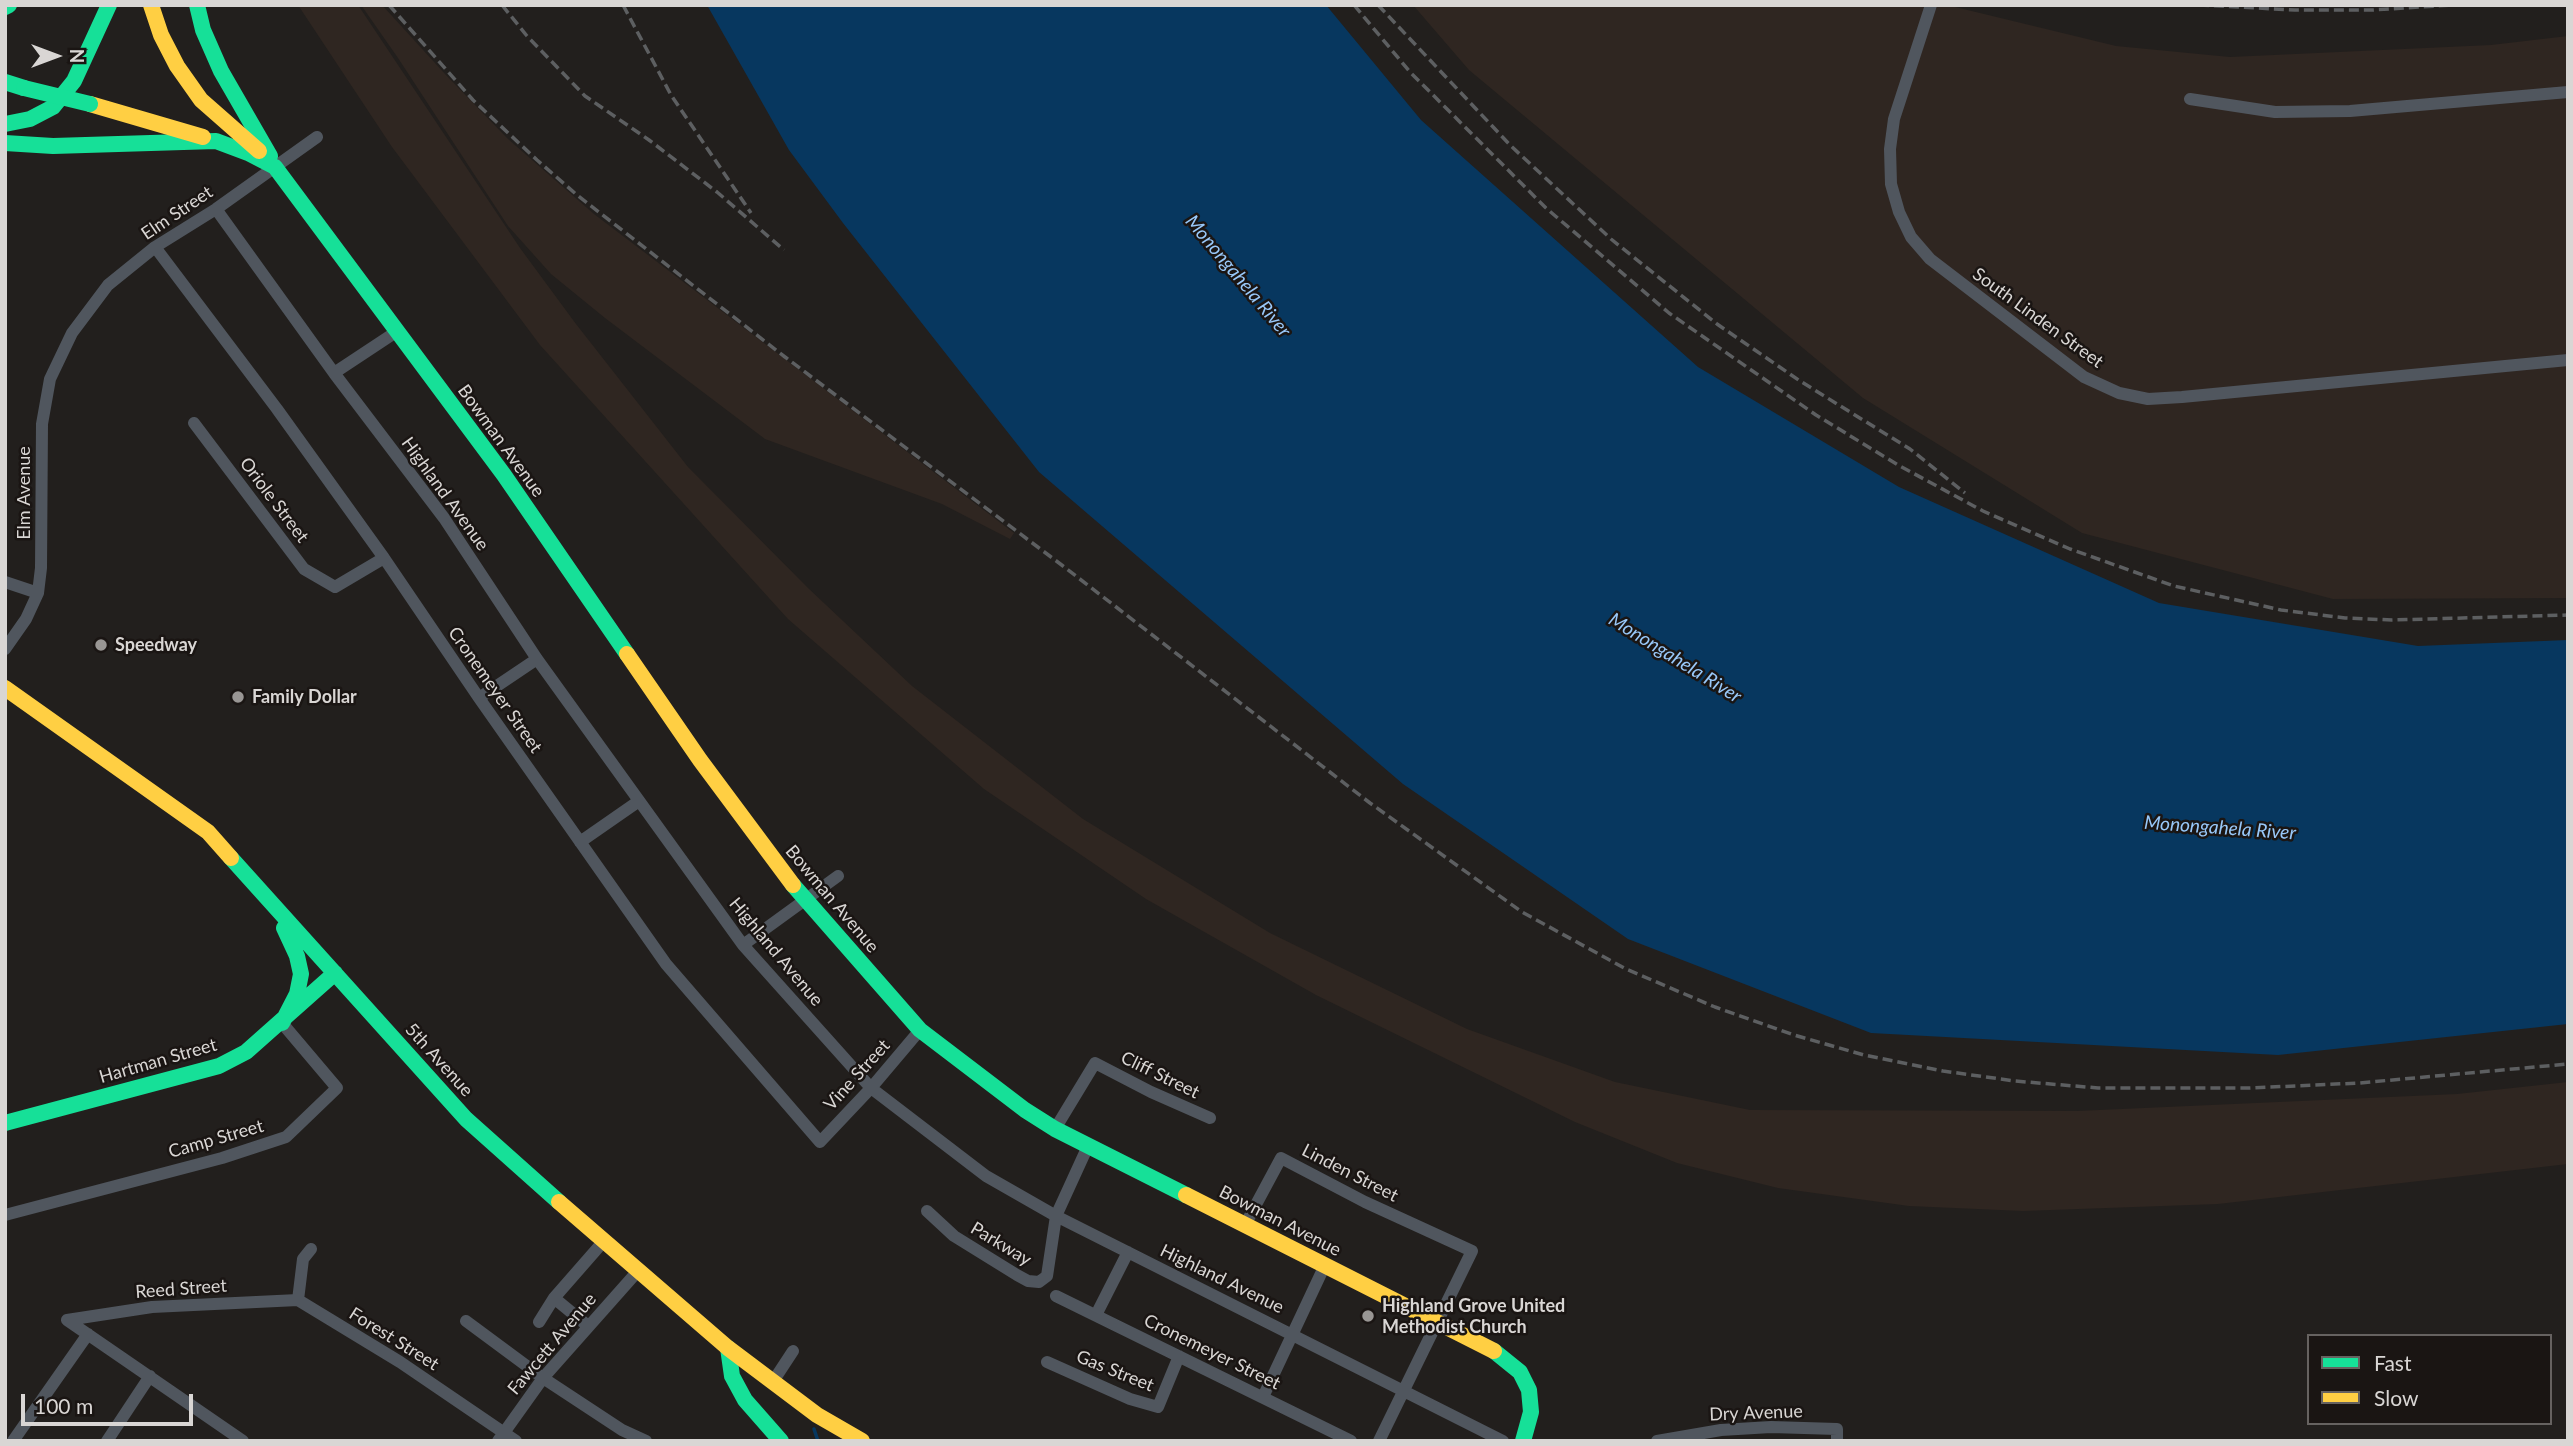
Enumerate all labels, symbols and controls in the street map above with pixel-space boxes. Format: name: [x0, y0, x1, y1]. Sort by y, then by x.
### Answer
north arrow: [21, 21, 91, 91]
text: N: [66, 49, 89, 63]
street label: Elm Street: [137, 181, 217, 245]
water label: Monongahela River: [1180, 210, 1296, 342]
street label: South Linden Street: [1968, 263, 2108, 373]
street label: Bowman Avenue: [453, 381, 549, 501]
street label: Highland Avenue: [397, 433, 493, 555]
street label: Elm Avenue: [13, 446, 35, 540]
street label: Oriole Street: [235, 453, 313, 547]
water label: Monongahela River: [1605, 608, 1745, 708]
street label: Cronemeyer Street: [443, 623, 547, 757]
place label: Speedway: [115, 634, 197, 656]
marker: Speedway: [93, 637, 109, 653]
place label: Family Dollar: [252, 686, 357, 708]
marker: Family Dollar: [230, 689, 246, 705]
water label: Monongahela River: [2143, 811, 2297, 845]
street label: Bowman Avenue: [781, 841, 883, 957]
street label: Highland Avenue: [724, 893, 828, 1011]
street label: 5th Avenue: [400, 1019, 478, 1101]
street label: Hartman Street: [97, 1034, 219, 1088]
street label: Vine Street: [820, 1035, 894, 1115]
street label: Cliff Street: [1117, 1047, 1203, 1103]
street label: Camp Street: [166, 1115, 266, 1163]
street label: Linden Street: [1298, 1139, 1402, 1207]
street label: Bowman Avenue: [1216, 1181, 1344, 1261]
street label: Parkway: [967, 1217, 1035, 1271]
street label: Highland Avenue: [1157, 1240, 1287, 1318]
street label: Reed Street: [134, 1275, 228, 1303]
street label: Fawcett Avenue: [503, 1289, 601, 1399]
place label: Highland Grove United Methodist Church: [1382, 1295, 1565, 1338]
street label: Forest Street: [345, 1303, 443, 1375]
marker: Highland Grove United Methodist Church: [1360, 1308, 1376, 1324]
street label: Cronemeyer Street: [1140, 1310, 1284, 1394]
legend: [2307, 1334, 2552, 1425]
street label: Gas Street: [1073, 1346, 1157, 1396]
text: Fast: [2374, 1350, 2411, 1375]
scale bar: [24, 1380, 196, 1424]
text: Slow: [2374, 1385, 2418, 1410]
text: 100 m: [34, 1393, 93, 1418]
street label: Dry Avenue: [1709, 1401, 1803, 1425]

